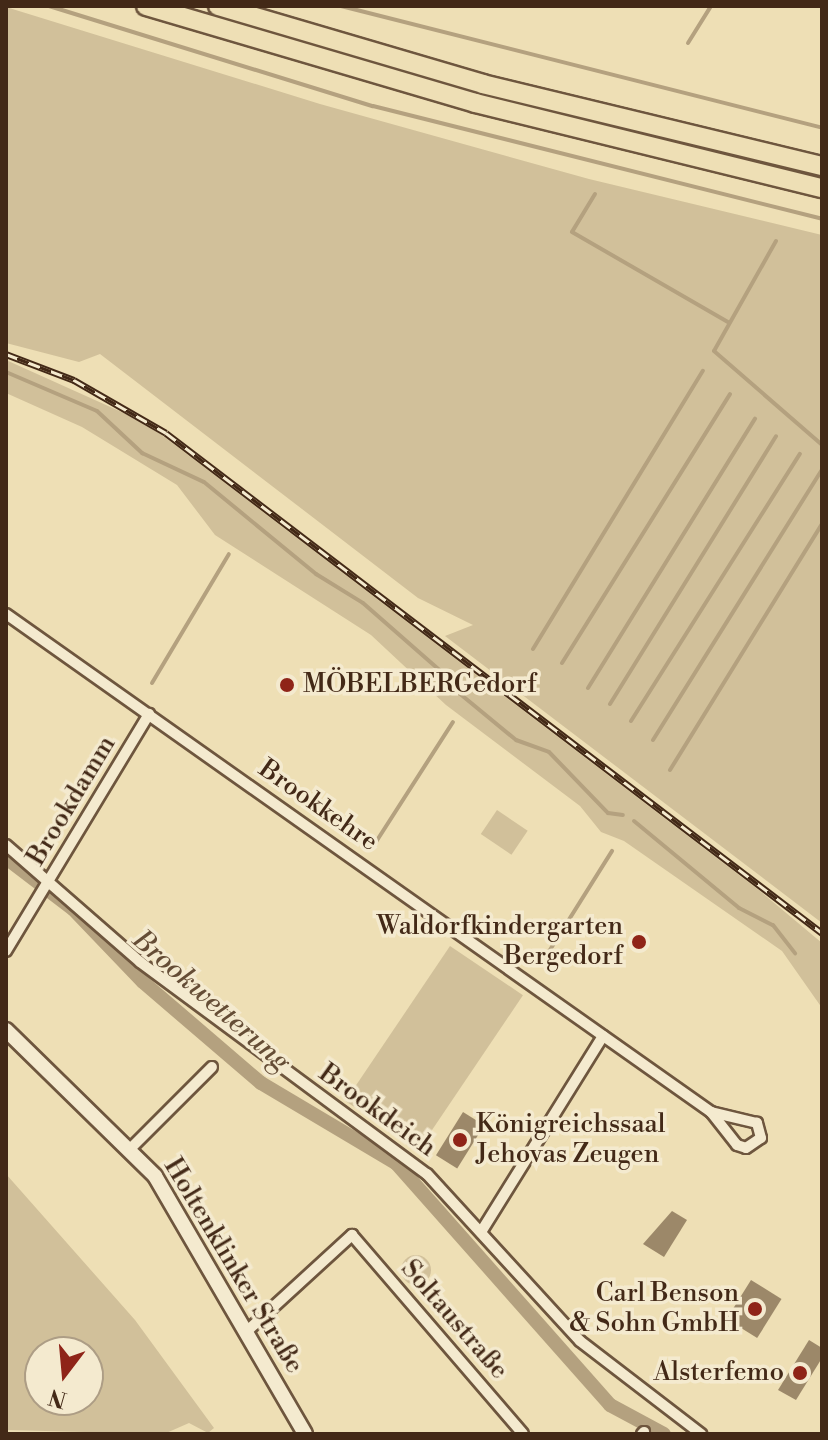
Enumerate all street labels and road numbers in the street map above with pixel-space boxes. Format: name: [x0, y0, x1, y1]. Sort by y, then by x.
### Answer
street label: Brookdamm: [21, 731, 123, 871]
street label: Brookkehre: [252, 754, 384, 858]
street label: Brookdeich: [312, 1058, 442, 1164]
street label: Holtenklinker Straße: [156, 1153, 310, 1379]
street label: Soltaustraße: [394, 1254, 514, 1386]

